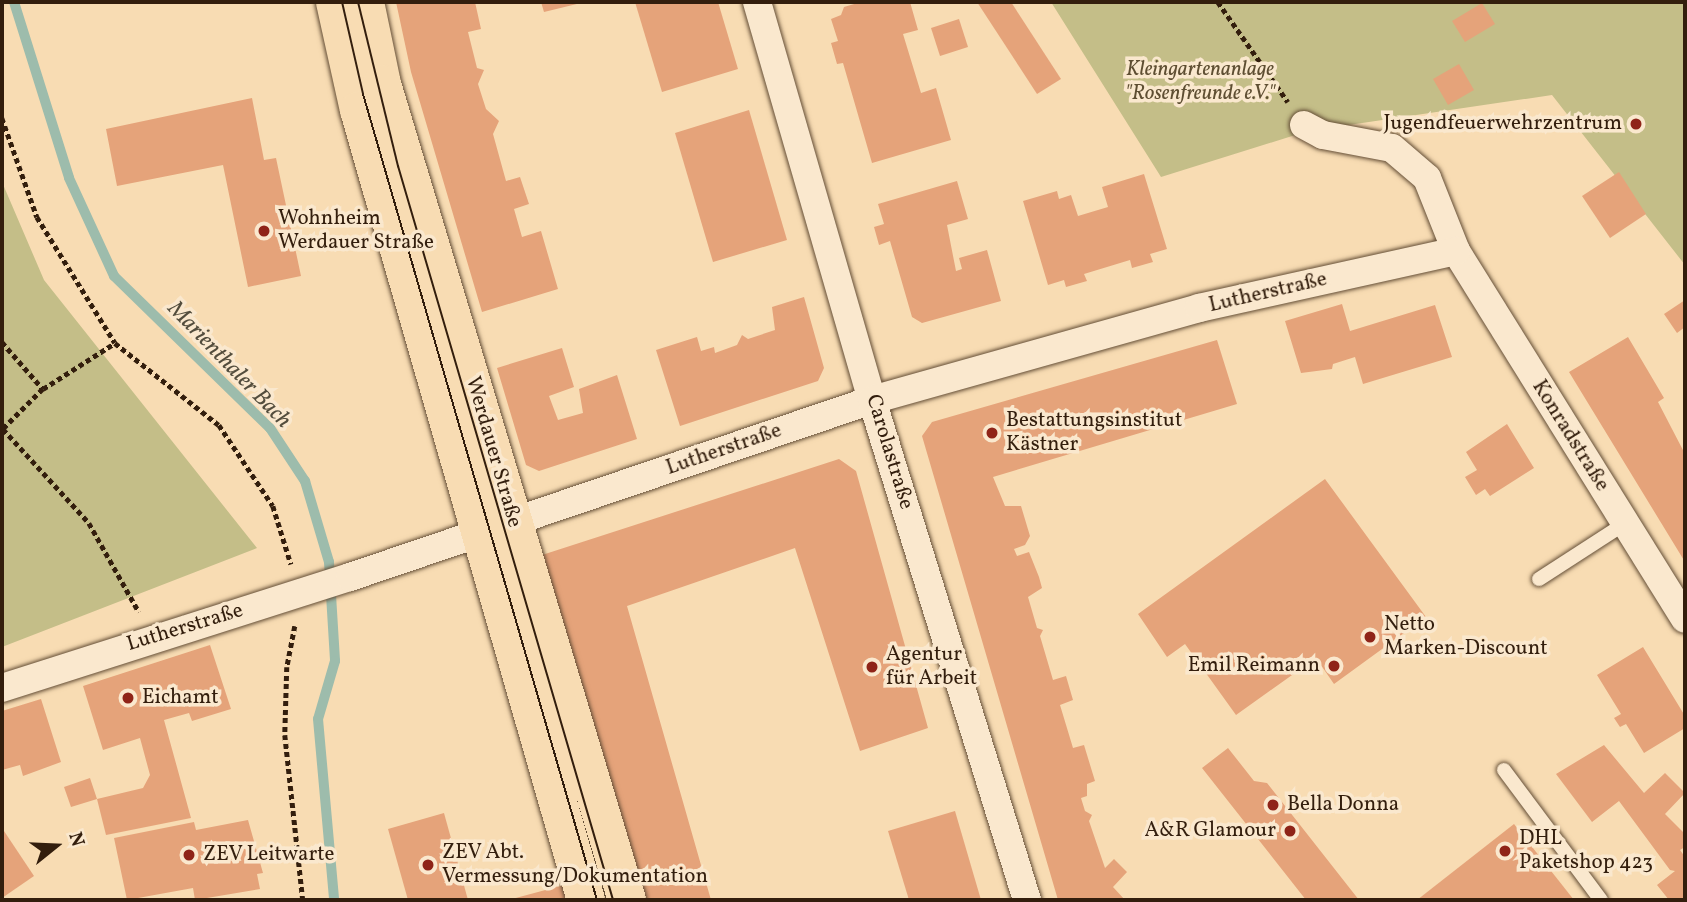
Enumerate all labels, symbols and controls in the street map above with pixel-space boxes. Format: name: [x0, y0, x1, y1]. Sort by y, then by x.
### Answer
park label: Kleingartenanlage "Rosenfreunde e.V.": [1125, 57, 1275, 107]
place label: Jugendfeuerwehrzentrum: [1384, 111, 1622, 137]
marker: Jugendfeuerwehrzentrum: [1628, 116, 1644, 132]
place label: Wohnheim Werdauer Straße: [278, 206, 434, 256]
marker: Wohnheim Werdauer Straße: [256, 223, 272, 239]
street label: Lutherstraße: [1207, 267, 1329, 319]
water label: Marienthaler Bach: [161, 296, 297, 434]
street label: Werdauer Straße: [459, 374, 527, 530]
street label: Konradstraße: [1526, 376, 1614, 496]
street label: Carolastraße: [860, 392, 918, 512]
place label: Bestattungsinstitut Kästner: [1006, 408, 1182, 458]
street label: Lutherstraße: [663, 418, 785, 482]
marker: Bestattungsinstitut Kästner: [984, 425, 1000, 441]
street label: Lutherstraße: [124, 598, 246, 658]
place label: Netto Marken-Discount: [1384, 612, 1548, 662]
marker: Netto Marken-Discount: [1362, 629, 1378, 645]
place label: Agentur für Arbeit: [886, 642, 977, 692]
place label: Emil Reimann: [1188, 653, 1320, 679]
marker: Emil Reimann: [1326, 658, 1342, 674]
marker: Agentur für Arbeit: [864, 659, 880, 675]
place label: Eichamt: [142, 685, 219, 711]
marker: Eichamt: [120, 690, 136, 706]
place label: Bella Donna: [1287, 792, 1399, 818]
marker: Bella Donna: [1265, 797, 1281, 813]
north arrow: [21, 811, 91, 881]
place label: A&R Glamour: [1145, 818, 1276, 844]
marker: A&R Glamour: [1282, 823, 1298, 839]
place label: DHL Paketshop 423: [1519, 826, 1653, 876]
text: N: [61, 829, 90, 850]
place label: ZEV Abt. Vermessung/Dokumentation: [442, 840, 708, 890]
place label: ZEV Leitwarte: [203, 842, 335, 868]
marker: DHL Paketshop 423: [1497, 843, 1513, 859]
marker: ZEV Leitwarte: [181, 847, 197, 863]
marker: ZEV Abt. Vermessung/Dokumentation: [420, 857, 436, 873]

